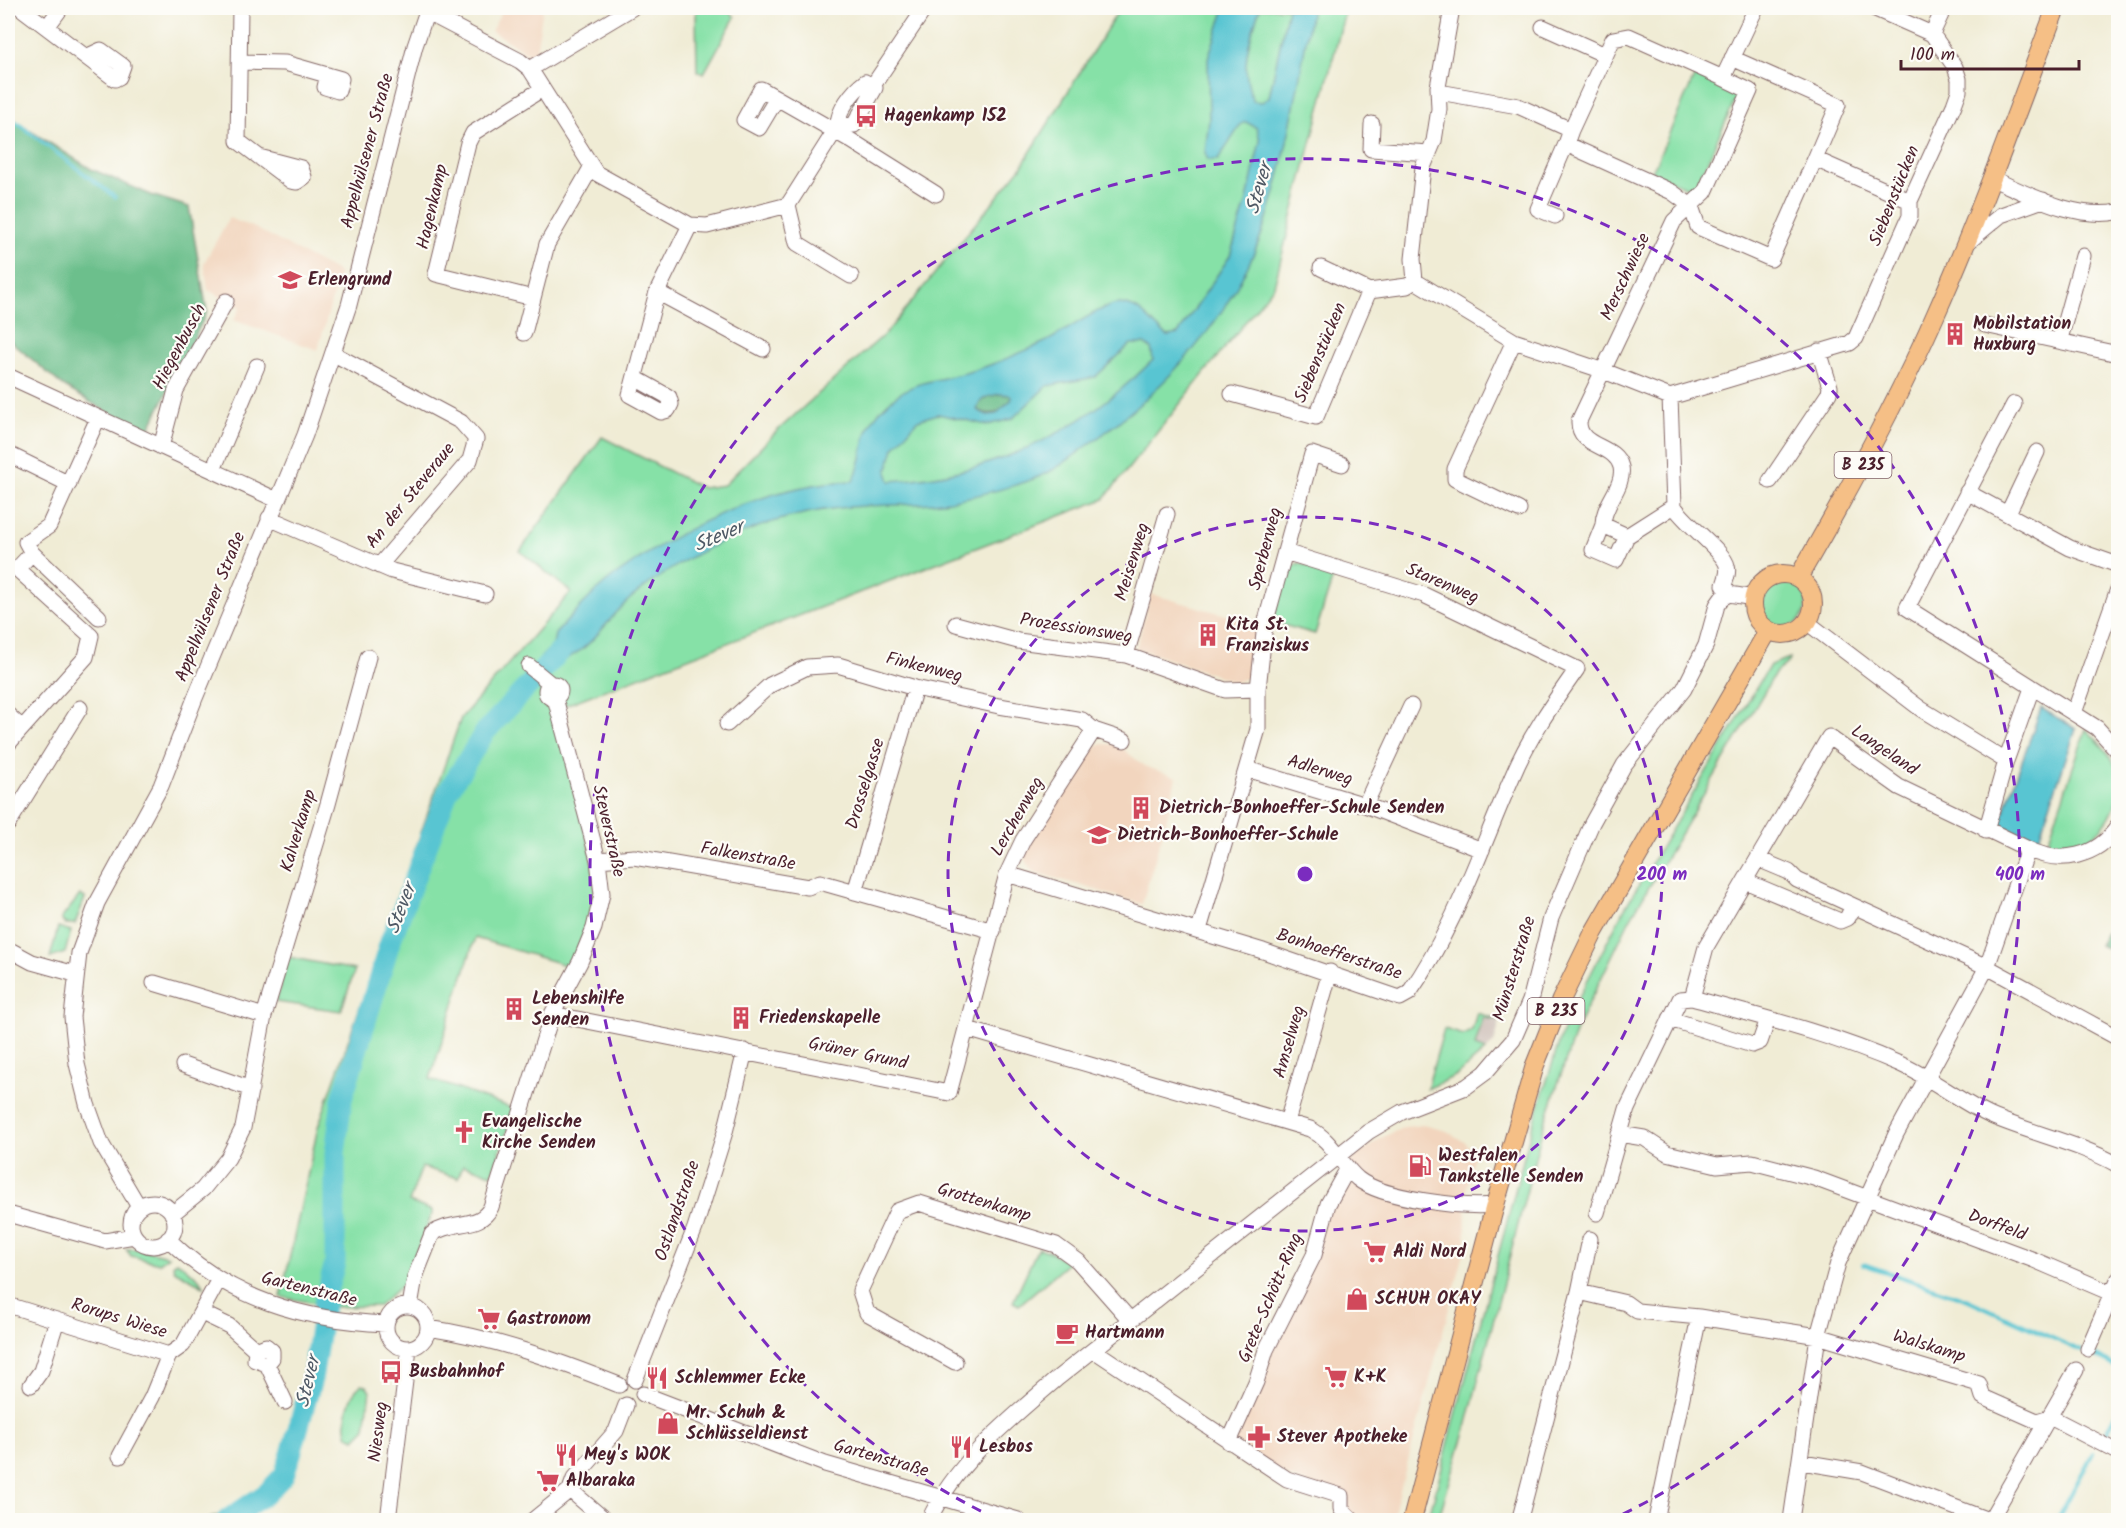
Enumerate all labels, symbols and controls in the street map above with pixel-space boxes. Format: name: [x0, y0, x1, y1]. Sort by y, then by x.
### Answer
scale bar: [1901, 33, 2080, 71]
text: 100 m: [1910, 41, 1955, 70]
street label: Appelhülsener Straße: [333, 70, 403, 232]
place label: Hagenkamp 152: [884, 102, 1007, 131]
bus stop icon: Hagenkamp 152: [853, 103, 879, 129]
street label: Siebenstücken: [1862, 141, 1928, 251]
water label: Stever: [1238, 156, 1284, 218]
street label: Hagenkamp: [409, 161, 457, 252]
street label: Merschwiese: [1593, 228, 1659, 326]
place label: Erlengrund: [308, 266, 392, 295]
school or university icon: Erlengrund: [277, 267, 303, 293]
street label: Siebenstücken: [1287, 298, 1355, 408]
street label: Hiegenbusch: [145, 299, 215, 395]
place label: Mobilstation Huxburg: [1973, 310, 2071, 360]
building icon: Mobilstation Huxburg: [1942, 321, 1968, 347]
street label: An der Steveraue: [359, 437, 463, 555]
road number: B 235: [1834, 452, 1892, 478]
street label: Sperberweg: [1241, 504, 1291, 594]
water label: Stever: [689, 511, 753, 562]
street label: Meisenweg: [1107, 519, 1159, 605]
street label: Appelhülsener Straße: [168, 528, 254, 686]
street label: Starenweg: [1401, 556, 1483, 612]
street label: Prozessionsweg: [1018, 606, 1134, 652]
place label: Kita St. Franziskus: [1226, 611, 1310, 661]
building icon: Kita St. Franziskus: [1195, 622, 1221, 648]
street label: Finkenweg: [883, 644, 965, 692]
street label: Langeland: [1844, 718, 1924, 785]
street label: Drosselgasse: [838, 735, 894, 833]
street label: Adlerweg: [1284, 747, 1356, 795]
street label: Lerchenweg: [983, 772, 1053, 862]
street label: Steverstraße: [583, 782, 633, 880]
street label: Kalverkamp: [273, 786, 325, 876]
place label: Dietrich-Bonhoeffer-Schule Senden: [1159, 794, 1445, 823]
building icon: Dietrich-Bonhoeffer-Schule Senden: [1128, 795, 1154, 821]
place label: Dietrich-Bonhoeffer-Schule: [1117, 821, 1339, 850]
school or university icon: Dietrich-Bonhoeffer-Schule: [1086, 822, 1112, 848]
street label: Falkenstraße: [698, 834, 798, 880]
text: 200 m: [1637, 861, 1688, 890]
text: 400 m: [1995, 861, 2045, 890]
centre of rings: [1295, 864, 1315, 884]
water label: Stever: [378, 875, 428, 939]
street label: Münsterstraße: [1485, 913, 1545, 1025]
street label: Bonhoefferstraße: [1273, 921, 1405, 989]
place label: Lebenshilfe Senden: [532, 985, 624, 1035]
building icon: Lebenshilfe Senden: [501, 996, 527, 1022]
road number: B 235: [1528, 998, 1584, 1024]
street label: Amselweg: [1266, 1002, 1314, 1082]
place label: Friedenskapelle: [759, 1004, 881, 1033]
building icon: Friedenskapelle: [728, 1005, 754, 1031]
street label: Grüner Grund: [806, 1029, 911, 1079]
place label: Evangelische Kirche Senden: [482, 1108, 596, 1158]
church icon: Evangelische Kirche Senden: [451, 1119, 477, 1145]
place label: Westfalen Tankstelle Senden: [1438, 1142, 1584, 1192]
fuel station icon: Westfalen Tankstelle Senden: [1407, 1153, 1433, 1179]
street label: Ostlandstraße: [647, 1157, 709, 1265]
street label: Grottenkamp: [934, 1175, 1035, 1231]
street label: Dorffeld: [1963, 1202, 2031, 1250]
street label: Grete-Schött-Ring: [1231, 1228, 1311, 1368]
place label: Aldi Nord: [1393, 1238, 1467, 1267]
supermarket icon: Aldi Nord: [1362, 1239, 1388, 1265]
street label: Gartenstraße: [258, 1264, 360, 1316]
place label: SCHUH OKAY: [1375, 1285, 1481, 1314]
shop icon: SCHUH OKAY: [1344, 1286, 1370, 1312]
street label: Rorups Wiese: [67, 1291, 171, 1347]
place label: Gastronom: [507, 1305, 591, 1334]
supermarket icon: Gastronom: [476, 1306, 502, 1332]
place label: Hartmann: [1085, 1319, 1164, 1348]
cafe icon: Hartmann: [1054, 1320, 1080, 1346]
street label: Walskamp: [1889, 1322, 1969, 1372]
water label: Stever: [288, 1349, 331, 1411]
place label: Busbahnhof: [409, 1358, 505, 1387]
bus stop icon: Busbahnhof: [378, 1359, 404, 1385]
place label: K+K: [1354, 1363, 1387, 1392]
place label: Schlemmer Ecke: [675, 1364, 806, 1393]
supermarket icon: K+K: [1323, 1364, 1349, 1390]
restaurant icon: Schlemmer Ecke: [644, 1365, 670, 1391]
place label: Mr. Schuh & Schlüsseldienst: [686, 1399, 809, 1449]
street label: Niesweg: [361, 1400, 397, 1464]
shop icon: Mr. Schuh & Schlüsseldienst: [655, 1410, 681, 1436]
place label: Stever Apotheke: [1277, 1423, 1408, 1452]
pharmacy icon: Stever Apotheke: [1246, 1424, 1272, 1450]
street label: Gartenstraße: [830, 1432, 932, 1486]
place label: Lesbos: [979, 1433, 1033, 1462]
restaurant icon: Lesbos: [948, 1434, 974, 1460]
place label: Mey's WOK: [584, 1441, 671, 1470]
restaurant icon: Mey's WOK: [553, 1442, 579, 1468]
place label: Albaraka: [566, 1467, 635, 1496]
supermarket icon: Albaraka: [535, 1468, 561, 1494]

